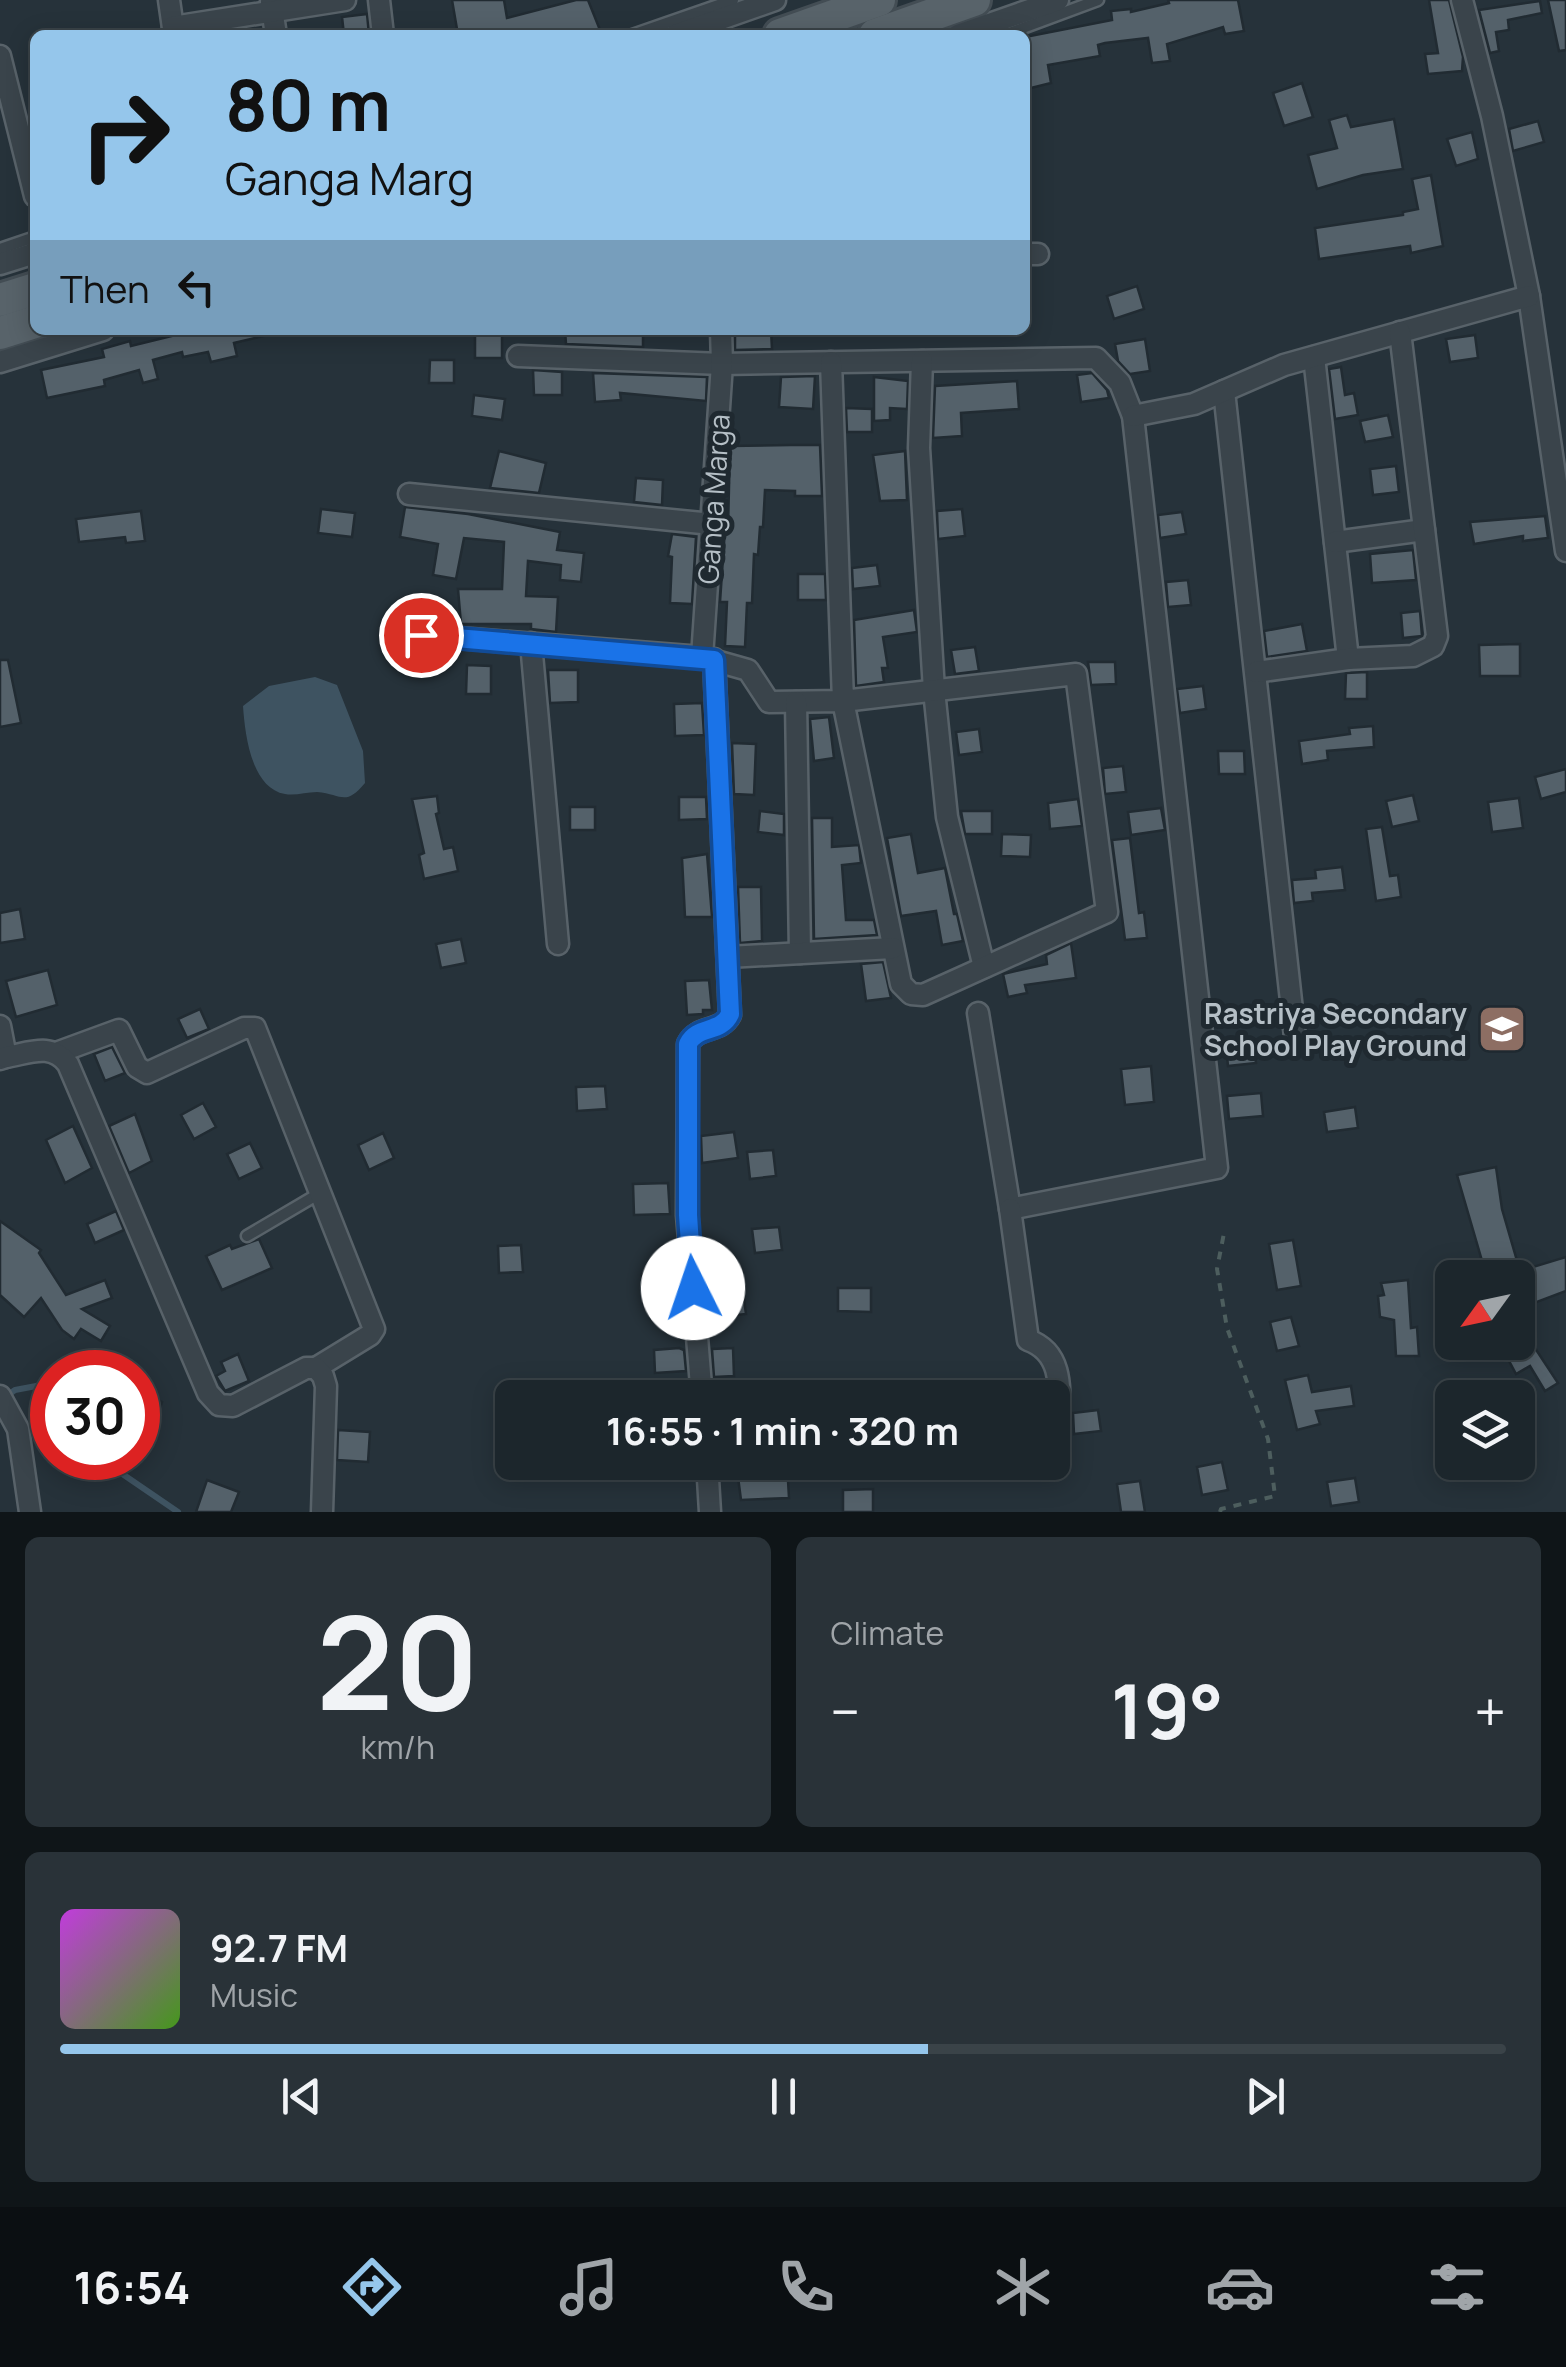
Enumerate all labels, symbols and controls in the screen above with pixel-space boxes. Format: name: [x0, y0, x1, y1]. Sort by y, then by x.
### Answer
text: 80 m: [225, 56, 391, 152]
icon: right: [60, 70, 190, 200]
text: Ganga Marg: [225, 147, 474, 209]
icon: left: [169, 260, 224, 315]
text: Then: [60, 262, 149, 314]
street label: Ganga Marga: [688, 413, 738, 585]
pin: [379, 593, 464, 678]
icon: arrive: [394, 608, 449, 663]
place label: Rastriya Secondary School Play Ground: [1204, 994, 1467, 1064]
school or university icon: Rastriya Secondary School Play Ground: [1476, 1003, 1528, 1055]
position arrow: [641, 1236, 745, 1340]
north arrow: [1435, 1260, 1535, 1360]
map controls: [1435, 1260, 1535, 1480]
speed limit sign: 30: [30, 1350, 160, 1480]
button: layers: [1435, 1380, 1535, 1480]
text: 16:55 · 1 min · 320 m: [606, 1404, 959, 1456]
text: 20: [316, 1571, 479, 1749]
text: Climate: [831, 1611, 944, 1655]
text: 19°: [1111, 1659, 1224, 1762]
text: −: [831, 1673, 860, 1749]
text: +: [1474, 1673, 1506, 1749]
text: km/h: [361, 1725, 435, 1769]
text: 92.7 FM: [210, 1921, 348, 1973]
text: Music: [210, 1973, 298, 2017]
icon: previous: [274, 2069, 329, 2124]
icon: pause: [756, 2069, 811, 2124]
icon: next: [1238, 2069, 1293, 2124]
icon: directions: [337, 2252, 407, 2322]
icon: music: [554, 2252, 624, 2322]
icon: phone: [771, 2252, 841, 2322]
icon: climate: [988, 2252, 1058, 2322]
icon: car: [1205, 2252, 1275, 2322]
icon: filters: [1422, 2252, 1492, 2322]
text: 16:54: [74, 2256, 190, 2318]

